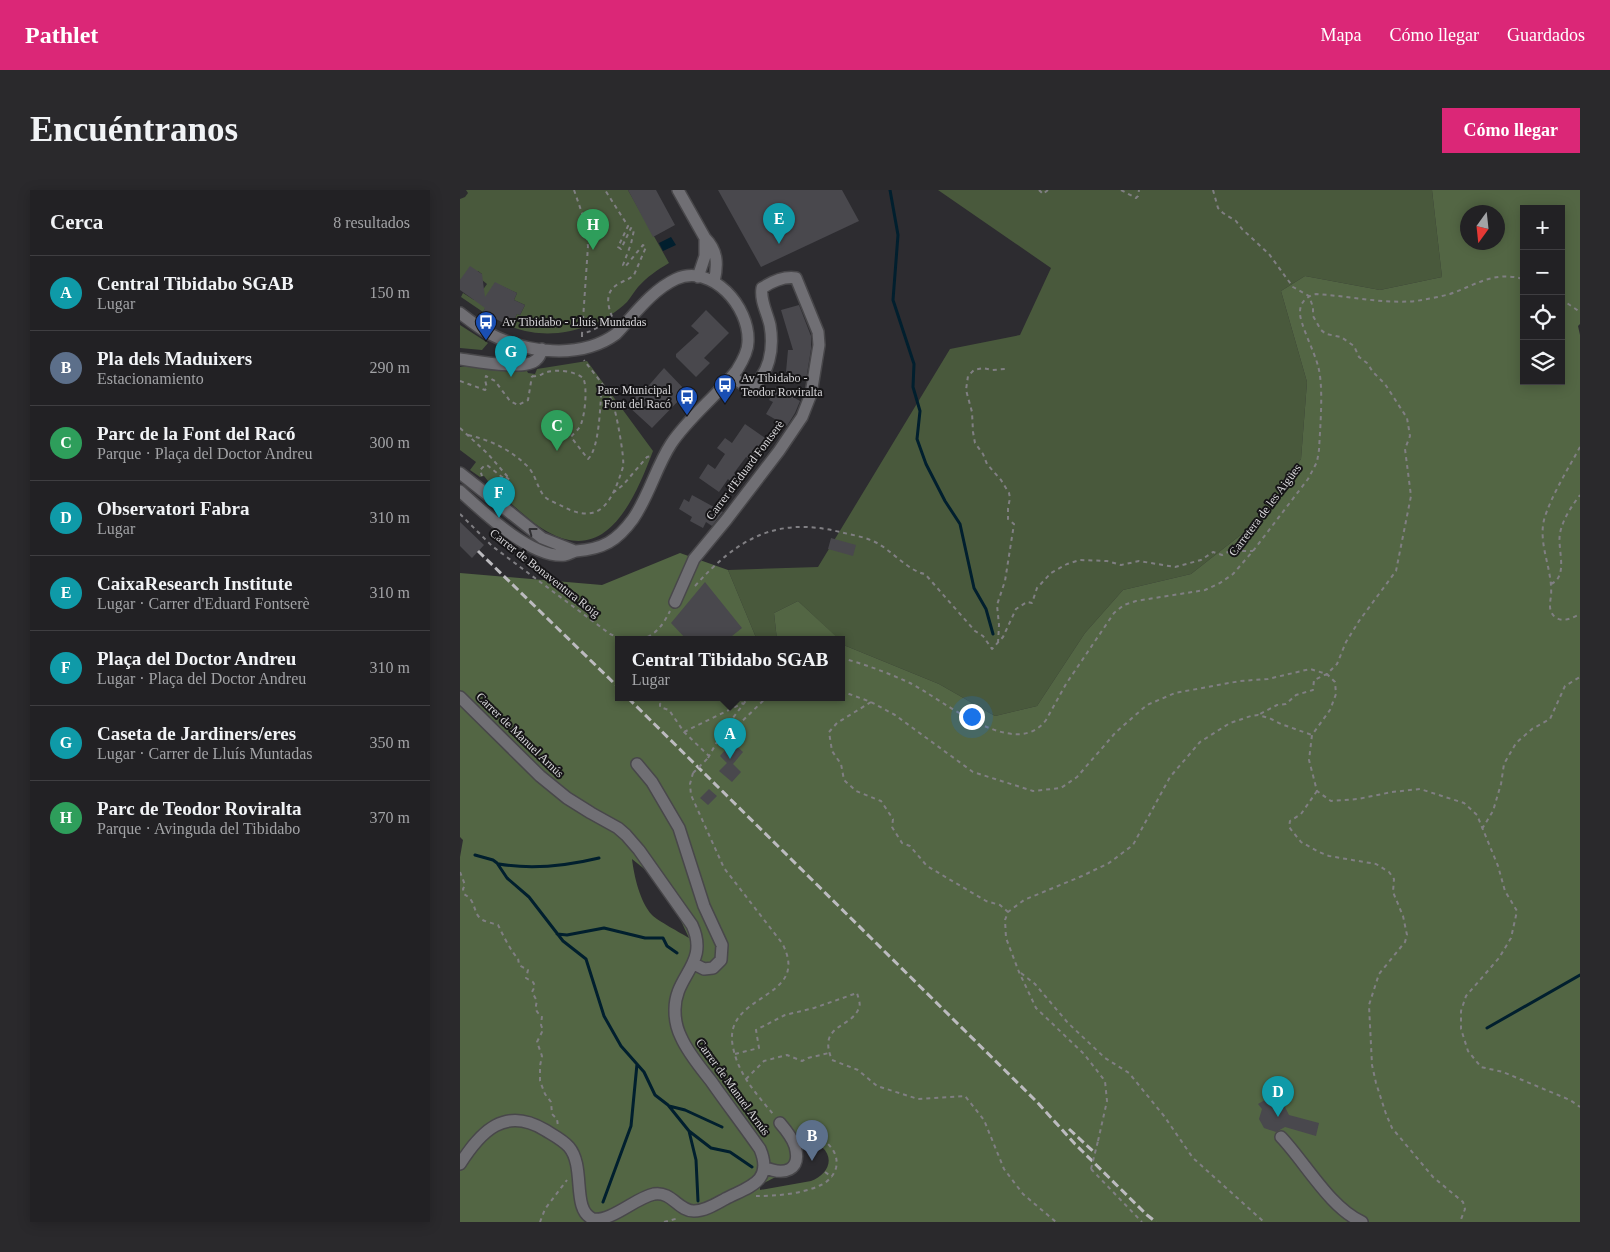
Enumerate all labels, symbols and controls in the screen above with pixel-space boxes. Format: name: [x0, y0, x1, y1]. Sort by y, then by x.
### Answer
text: Pathlet: [25, 22, 98, 48]
text: Mapa: [1321, 25, 1362, 45]
text: Cómo llegar: [1390, 25, 1479, 45]
text: Guardados: [1507, 25, 1585, 45]
button: Cómo llegar: [1442, 108, 1580, 153]
text: Encuéntranos: [30, 110, 238, 149]
pin: E: [763, 203, 795, 244]
north arrow: [1460, 205, 1505, 250]
map controls: [1520, 205, 1565, 385]
button: +: [1520, 205, 1565, 250]
pin: H: [577, 209, 609, 250]
text: Cerca: [50, 210, 103, 234]
text: 8 resultados: [333, 214, 410, 231]
button: −: [1520, 250, 1565, 295]
text: Central Tibidabo SGAB: [97, 273, 294, 294]
text: A: [60, 284, 72, 301]
text: 150 m: [370, 284, 410, 301]
text: Lugar: [97, 295, 135, 312]
button: locate: [1520, 295, 1565, 340]
bus stop icon: Av Tibidabo - Lluís Muntadas: [474, 310, 498, 341]
place label: Av Tibidabo - Lluís Muntadas: [502, 315, 647, 329]
pin: G: [495, 336, 527, 377]
button: layers: [1520, 340, 1565, 385]
text: Pla dels Maduixers: [97, 348, 252, 369]
text: B: [61, 359, 71, 376]
text: 290 m: [370, 359, 410, 376]
text: Estacionamiento: [97, 370, 204, 387]
place label: Av Tibidabo - Teodor Roviralta: [741, 371, 823, 399]
bus stop icon: Av Tibidabo - Teodor Roviralta: [713, 373, 737, 404]
place label: Parc Municipal Font del Racó: [597, 383, 672, 411]
bus stop icon: Parc Municipal Font del Racó: [675, 385, 699, 416]
pin: C: [541, 410, 573, 451]
street label: Carrer d'Eduard Fontserè: [703, 418, 787, 522]
text: Parc de la Font del Racó: [97, 423, 296, 444]
text: C: [60, 434, 72, 451]
text: 300 m: [370, 434, 410, 451]
text: Parque · Plaça del Doctor Andreu: [97, 445, 312, 462]
street label: Carretera de les Aigües: [1226, 461, 1304, 559]
pin: F: [483, 477, 515, 518]
text: Observatori Fabra: [97, 498, 250, 519]
text: D: [60, 509, 72, 526]
text: 310 m: [370, 509, 410, 526]
text: Lugar: [97, 520, 135, 537]
street label: Carrer de Bonaventura Roig: [487, 526, 603, 620]
one-way arrow: [529, 528, 538, 536]
text: CaixaResearch Institute: [97, 573, 292, 594]
text: E: [61, 584, 71, 601]
text: 310 m: [370, 584, 410, 601]
text: Lugar · Carrer d'Eduard Fontserè: [97, 595, 310, 612]
popup: [615, 636, 845, 701]
text: Plaça del Doctor Andreu: [97, 648, 296, 669]
text: Central Tibidabo SGAB: [632, 649, 828, 670]
text: F: [61, 659, 71, 676]
text: 310 m: [370, 659, 410, 676]
text: Lugar · Plaça del Doctor Andreu: [97, 670, 306, 687]
text: Lugar: [632, 671, 670, 688]
street label: Carrer de Manuel Arnús: [473, 690, 567, 781]
your location: [959, 704, 985, 730]
pin: A: [714, 718, 746, 759]
text: Caseta de Jardiners/eres: [97, 723, 296, 744]
text: G: [60, 734, 72, 751]
text: 350 m: [370, 734, 410, 751]
text: Lugar · Carrer de Lluís Muntadas: [97, 745, 312, 762]
text: Parc de Teodor Roviralta: [97, 798, 302, 819]
text: H: [60, 809, 72, 826]
text: 370 m: [370, 809, 410, 826]
text: Parque · Avinguda del Tibidabo: [97, 820, 300, 837]
street label: Carrer de Manuel Arnús: [693, 1036, 773, 1138]
pin: D: [1262, 1076, 1294, 1117]
pin: B: [796, 1120, 828, 1161]

